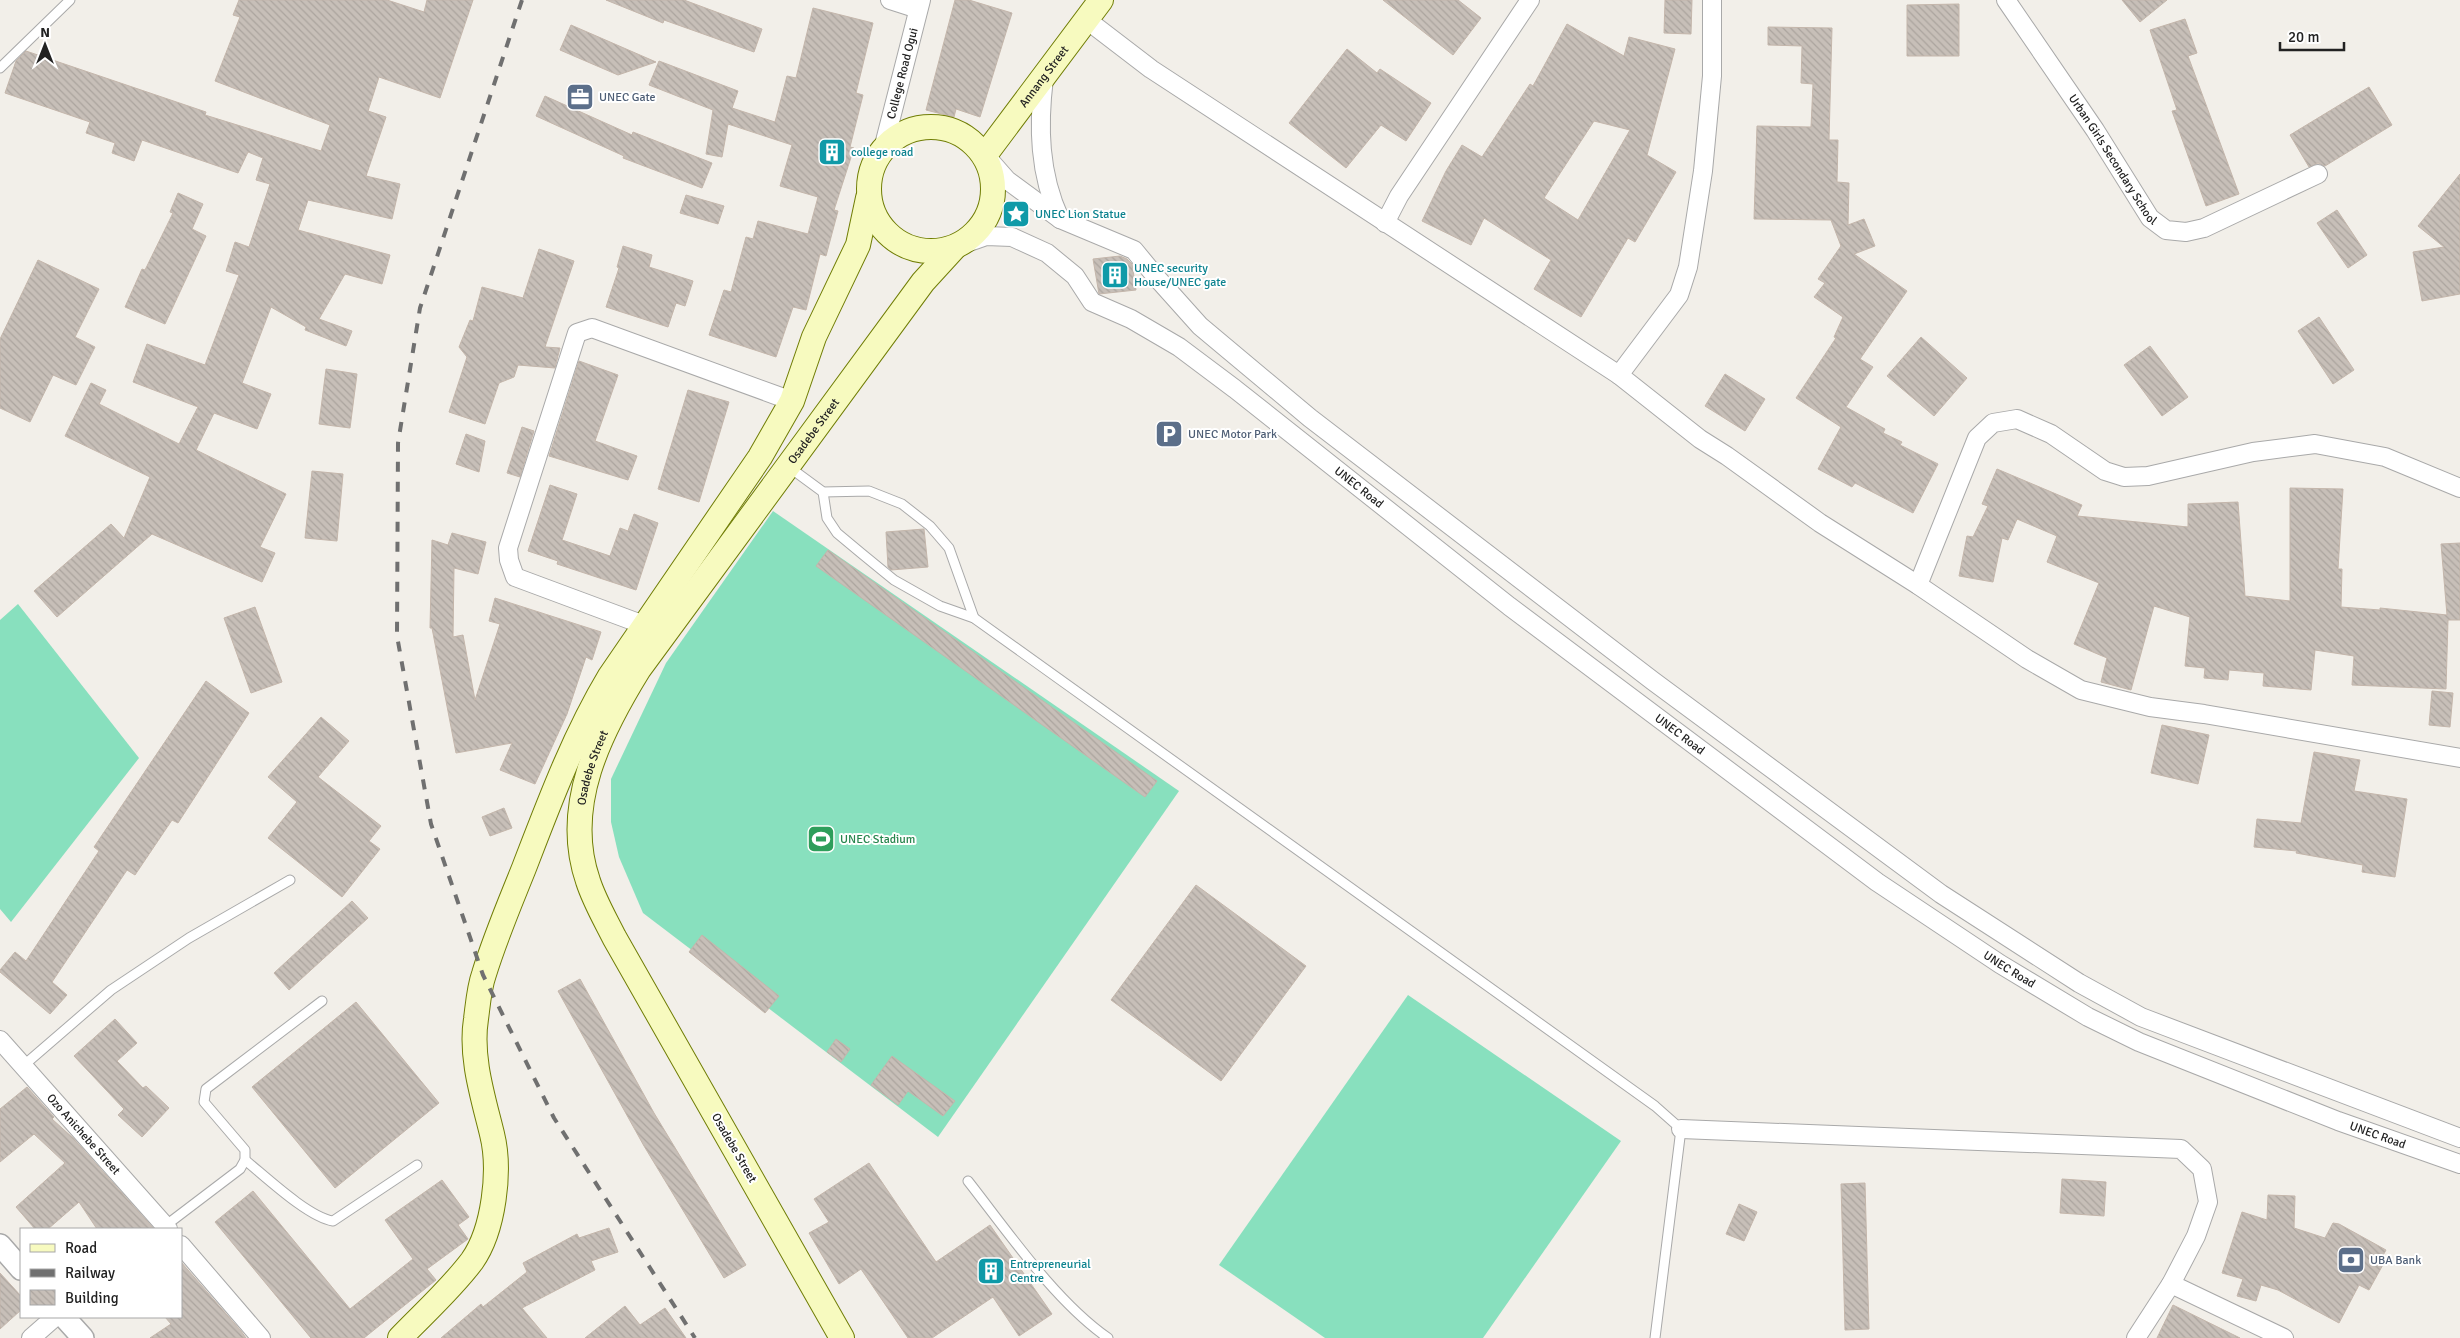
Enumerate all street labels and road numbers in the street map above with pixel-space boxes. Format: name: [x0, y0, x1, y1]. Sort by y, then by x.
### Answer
street label: College Road Ogui: [883, 26, 921, 121]
street label: Annang Street: [1016, 43, 1072, 110]
street label: Urban Girls Secondary School: [2065, 91, 2160, 228]
street label: Osadebe Street: [784, 395, 843, 467]
street label: UNEC Road: [1331, 463, 1387, 511]
street label: UNEC Road: [1652, 711, 1708, 758]
street label: Osadebe Street: [574, 728, 611, 806]
street label: UNEC Road: [1981, 948, 2038, 991]
street label: Ozo Anichebe Street: [44, 1091, 124, 1178]
street label: Osadebe Street: [708, 1111, 760, 1185]
street label: UNEC Road: [2348, 1118, 2408, 1152]

